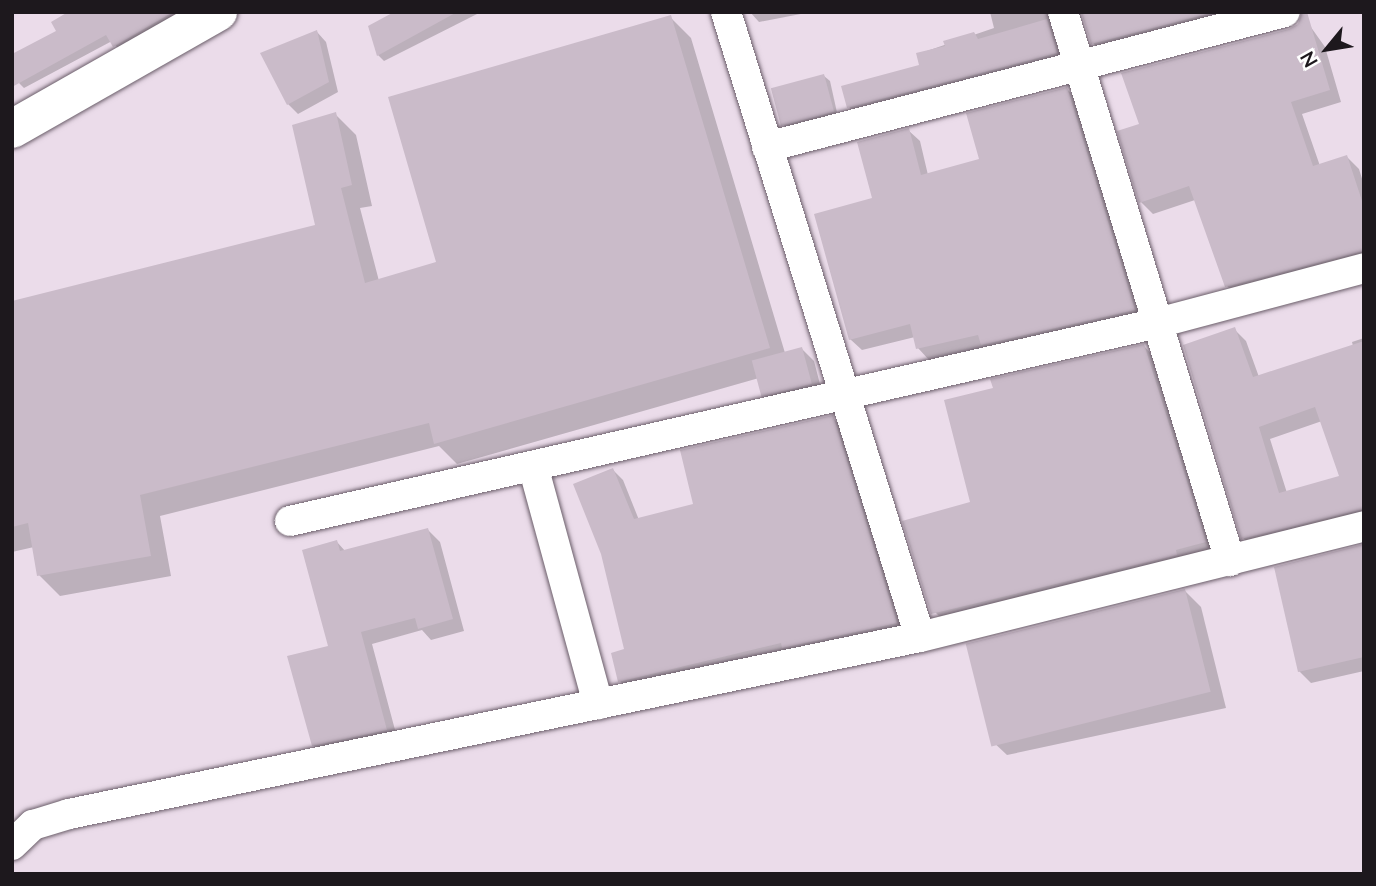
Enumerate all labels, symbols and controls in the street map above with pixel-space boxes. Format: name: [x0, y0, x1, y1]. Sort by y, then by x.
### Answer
north arrow: [1292, 14, 1362, 84]
text: N: [1295, 48, 1322, 72]

